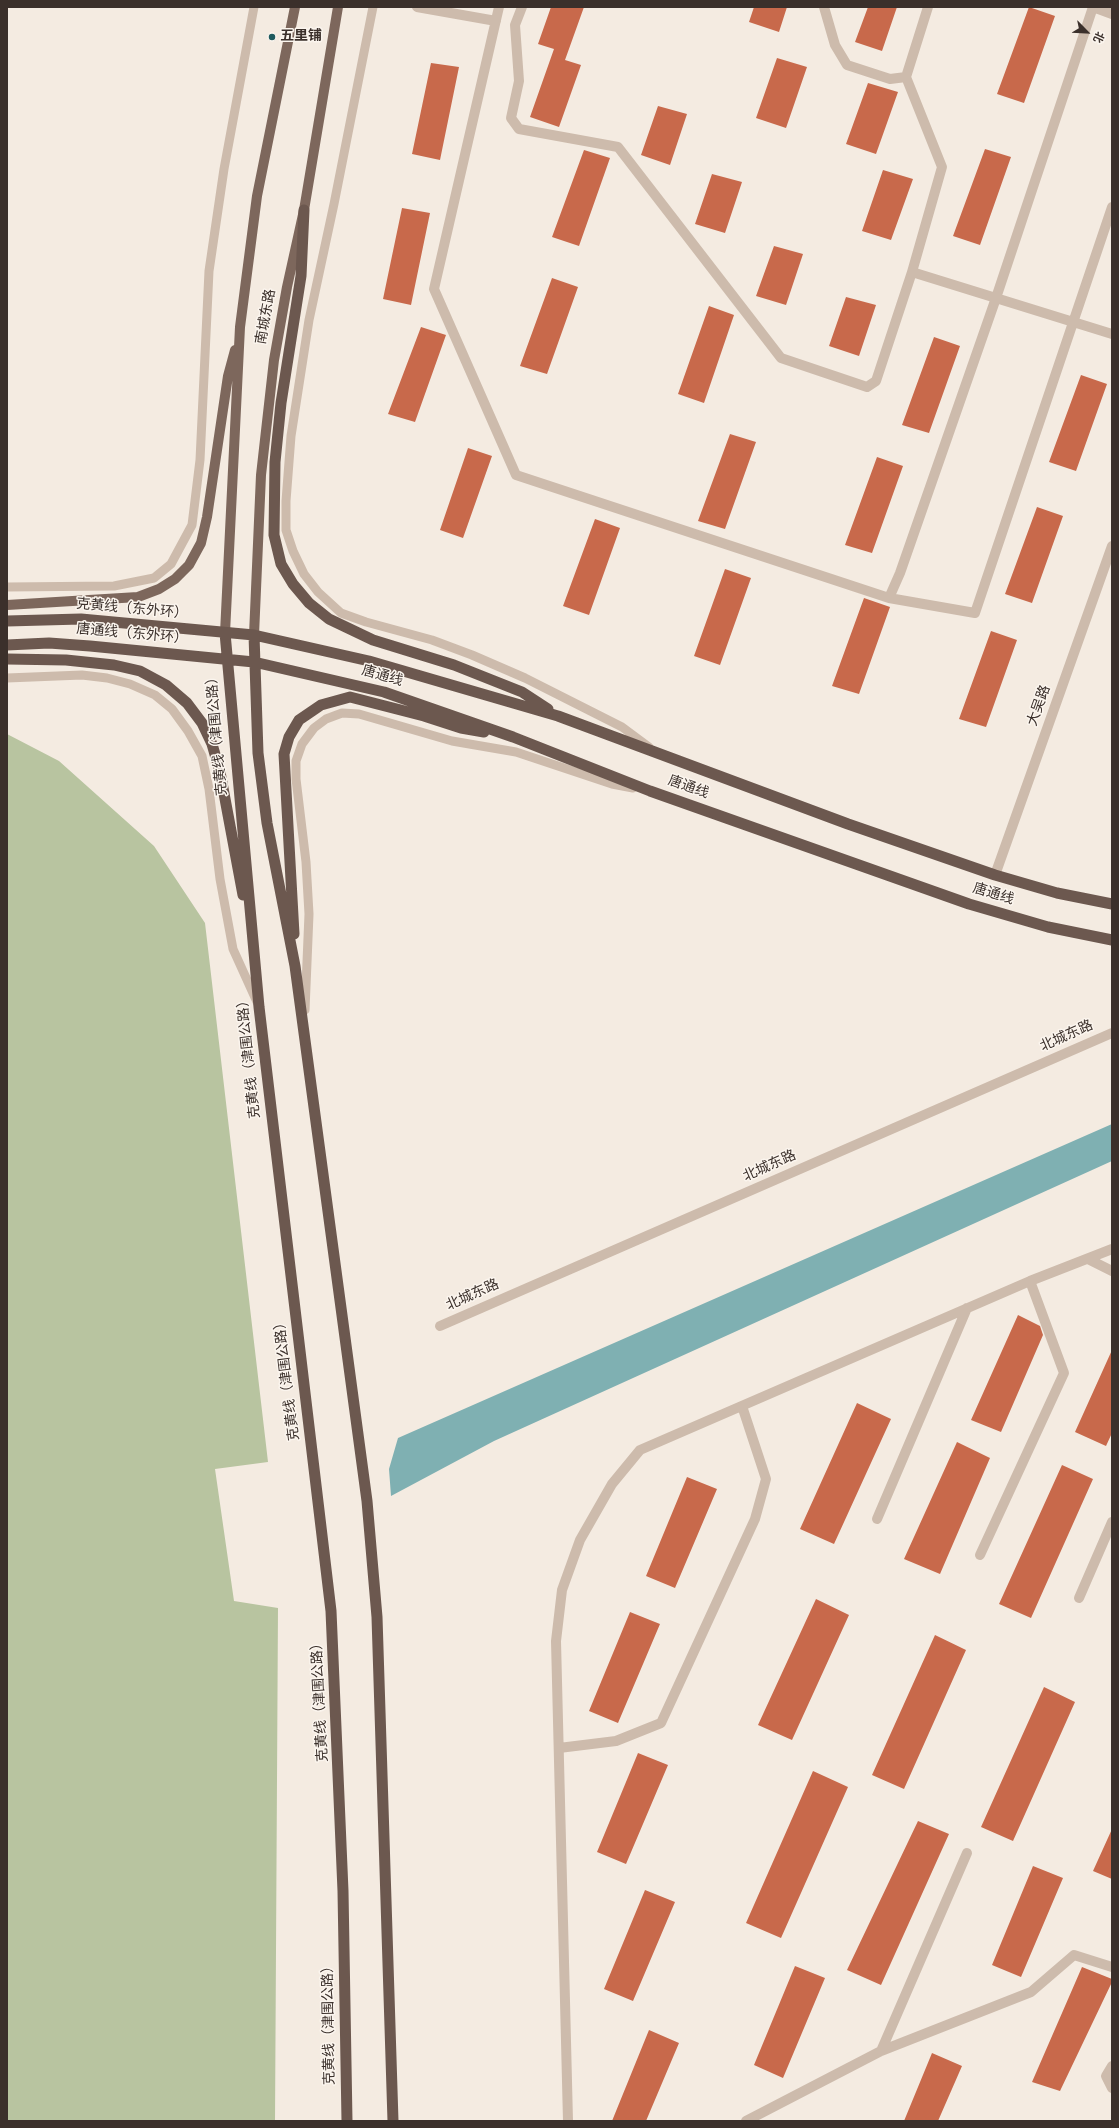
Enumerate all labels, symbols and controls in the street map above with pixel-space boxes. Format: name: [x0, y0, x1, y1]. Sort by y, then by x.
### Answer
north arrow: [1067, 12, 1107, 52]
place label: 五里铺: [280, 29, 322, 45]
text: 北: [1089, 29, 1107, 45]
marker: 五里铺: [267, 32, 277, 42]
street label: 南城东路: [254, 288, 280, 346]
street label: 克黄线（东外环）: [75, 597, 189, 623]
street label: 唐通线（东外环）: [75, 622, 189, 648]
street label: 唐通线: [359, 663, 405, 691]
street label: 克黄线（津围公路）: [204, 670, 232, 796]
street label: 大吴路: [1025, 683, 1055, 729]
street label: 唐通线: [665, 773, 711, 803]
street label: 唐通线: [970, 881, 1016, 909]
street label: 克黄线（津围公路）: [235, 992, 265, 1120]
street label: 北城东路: [1038, 1018, 1096, 1056]
street label: 北城东路: [741, 1148, 799, 1186]
street label: 北城东路: [444, 1277, 502, 1315]
street label: 克黄线（津围公路）: [272, 1314, 304, 1442]
street label: 克黄线（津围公路）: [309, 1636, 333, 1762]
street label: 克黄线（津围公路）: [321, 1959, 339, 2085]

